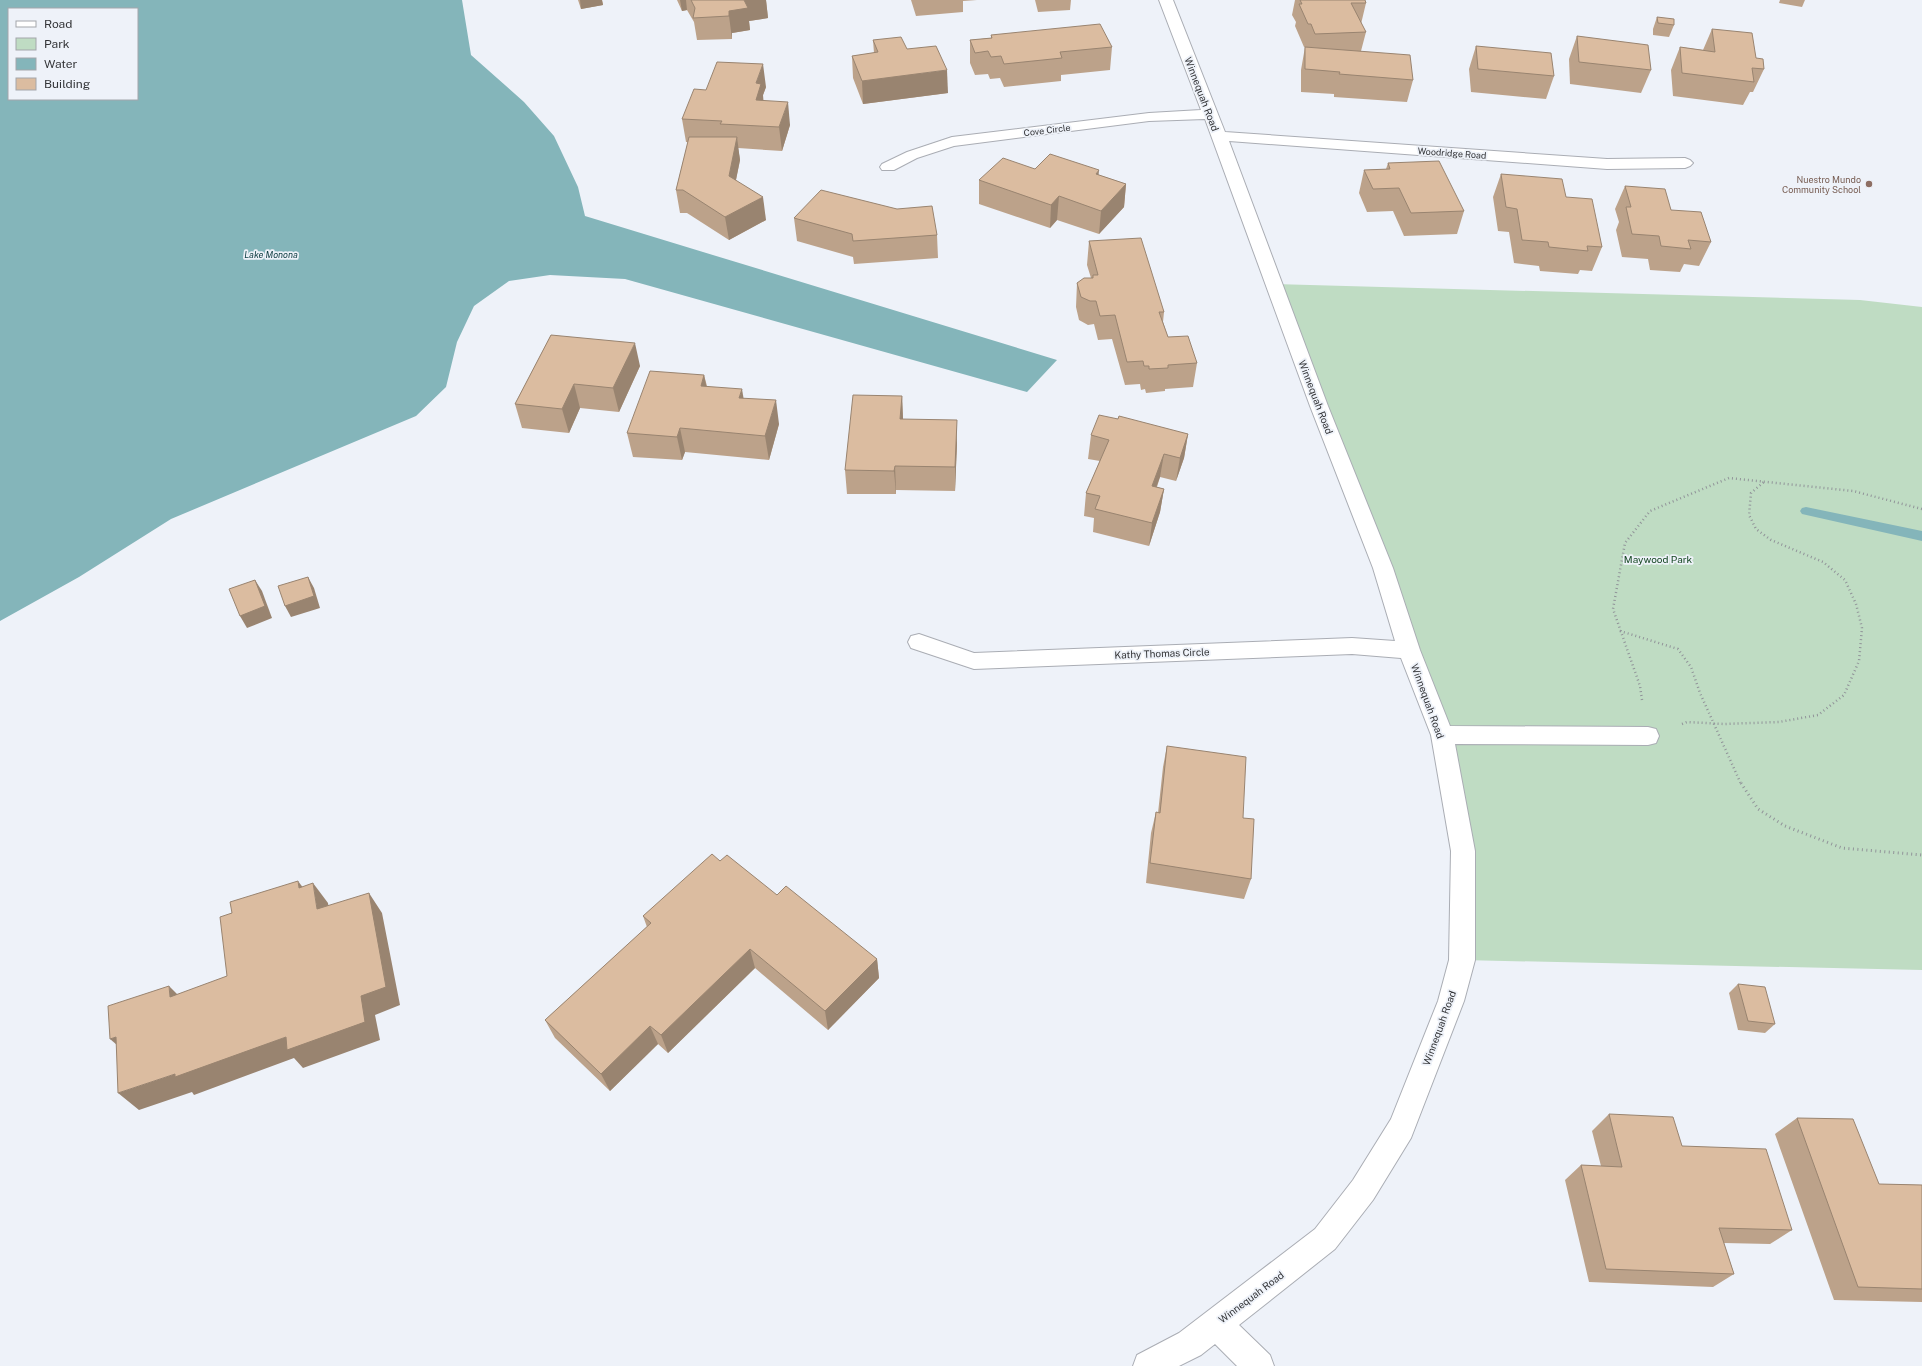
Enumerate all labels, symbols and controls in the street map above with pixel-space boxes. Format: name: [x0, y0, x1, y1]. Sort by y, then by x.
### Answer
legend: [8, 8, 138, 100]
text: Road: [44, 17, 72, 31]
text: Park: [44, 37, 70, 51]
street label: Winnequah Road: [1182, 55, 1222, 133]
text: Water: [44, 57, 78, 71]
text: Building: [44, 77, 90, 91]
street label: Cove Circle: [1023, 122, 1071, 138]
street label: Woodridge Road: [1417, 145, 1487, 161]
place label: Nuestro Mundo Community School: [1782, 174, 1861, 195]
marker: Nuestro Mundo Community School: [1864, 179, 1874, 189]
water label: Lake Monona: [244, 249, 298, 260]
street label: Winnequah Road: [1296, 358, 1336, 436]
park label: Maywood Park: [1624, 553, 1693, 565]
street label: Kathy Thomas Circle: [1114, 645, 1210, 661]
street label: Winnequah Road: [1409, 662, 1447, 740]
street label: Winnequah Road: [1420, 989, 1458, 1067]
street label: Winnequah Road: [1216, 1269, 1286, 1325]

